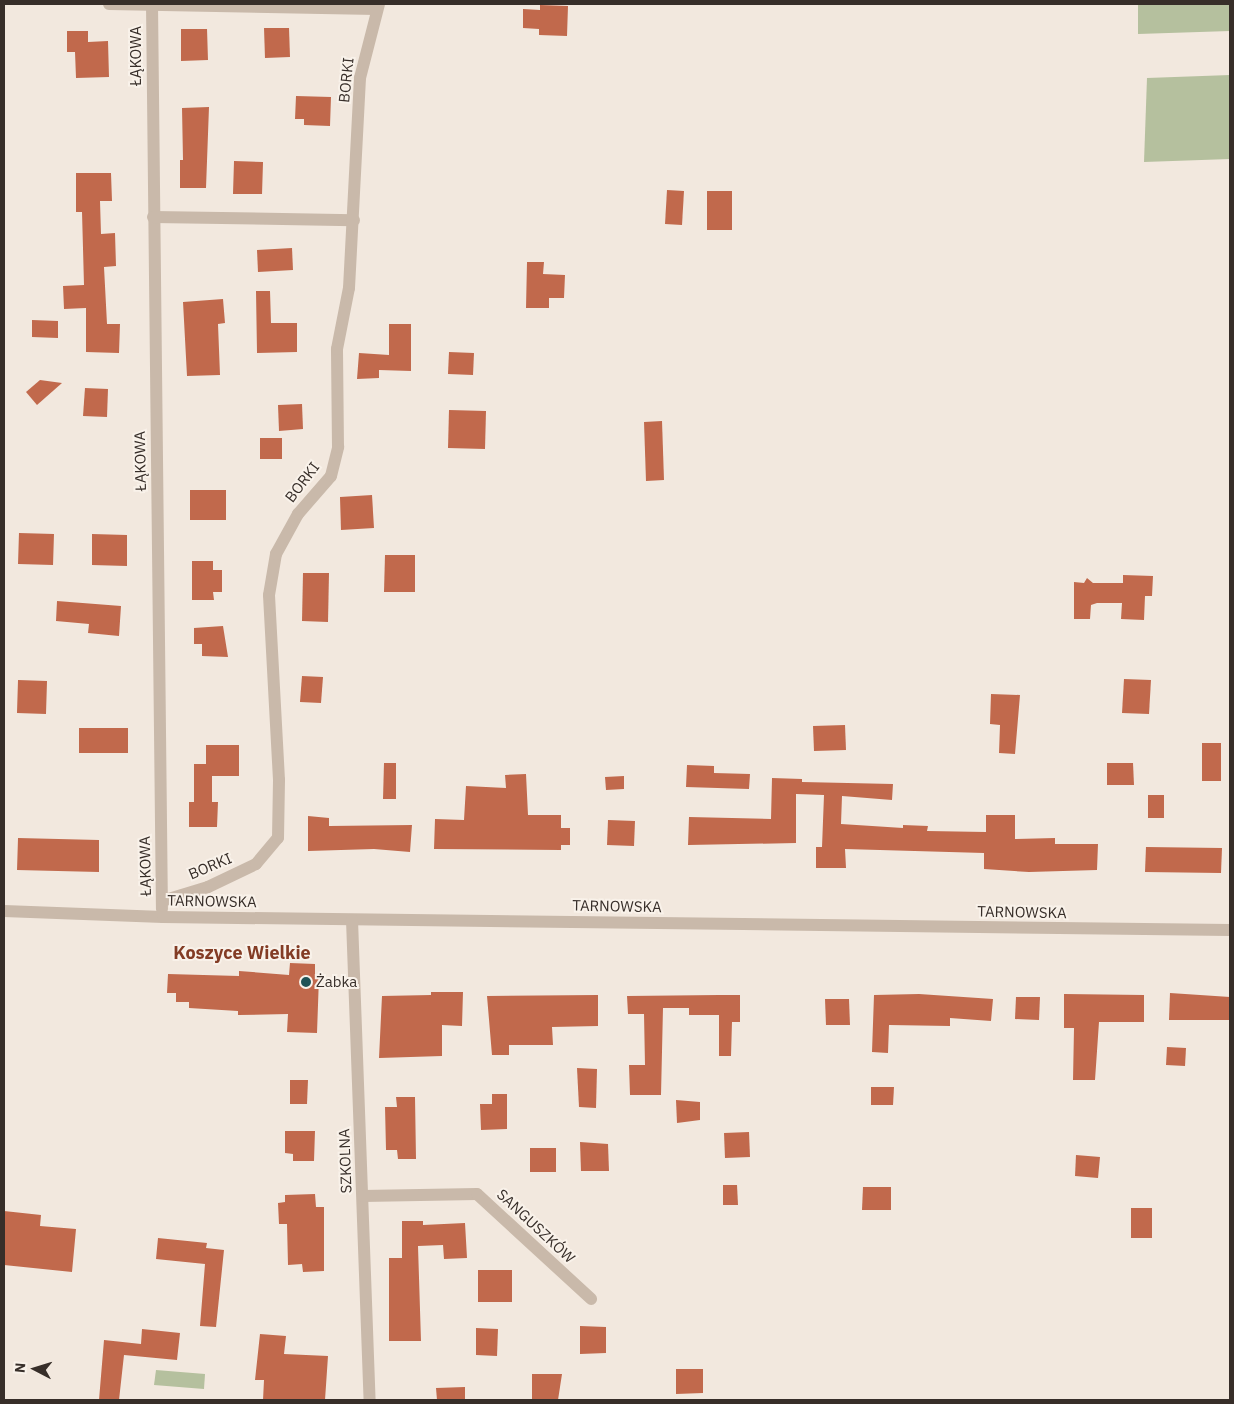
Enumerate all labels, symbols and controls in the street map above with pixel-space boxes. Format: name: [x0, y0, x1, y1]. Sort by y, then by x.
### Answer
street label: ŁĄKOWA: [127, 26, 145, 86]
street label: BORKI: [335, 56, 357, 104]
street label: ŁĄKOWA: [130, 431, 150, 491]
street label: BORKI: [281, 458, 323, 506]
street label: ŁĄKOWA: [135, 836, 155, 896]
street label: BORKI: [186, 849, 234, 883]
street label: TARNOWSKA: [167, 891, 257, 911]
street label: TARNOWSKA: [572, 896, 662, 916]
street label: TARNOWSKA: [977, 902, 1067, 922]
district label: Koszyce Wielkie: [173, 942, 311, 964]
place label: Żabka: [316, 973, 357, 991]
marker: Żabka: [300, 976, 312, 988]
street label: SZKOLNA: [335, 1128, 355, 1194]
street label: SANGUSZKÓW: [493, 1185, 579, 1267]
north arrow: [10, 1344, 60, 1394]
text: N: [11, 1362, 29, 1374]

